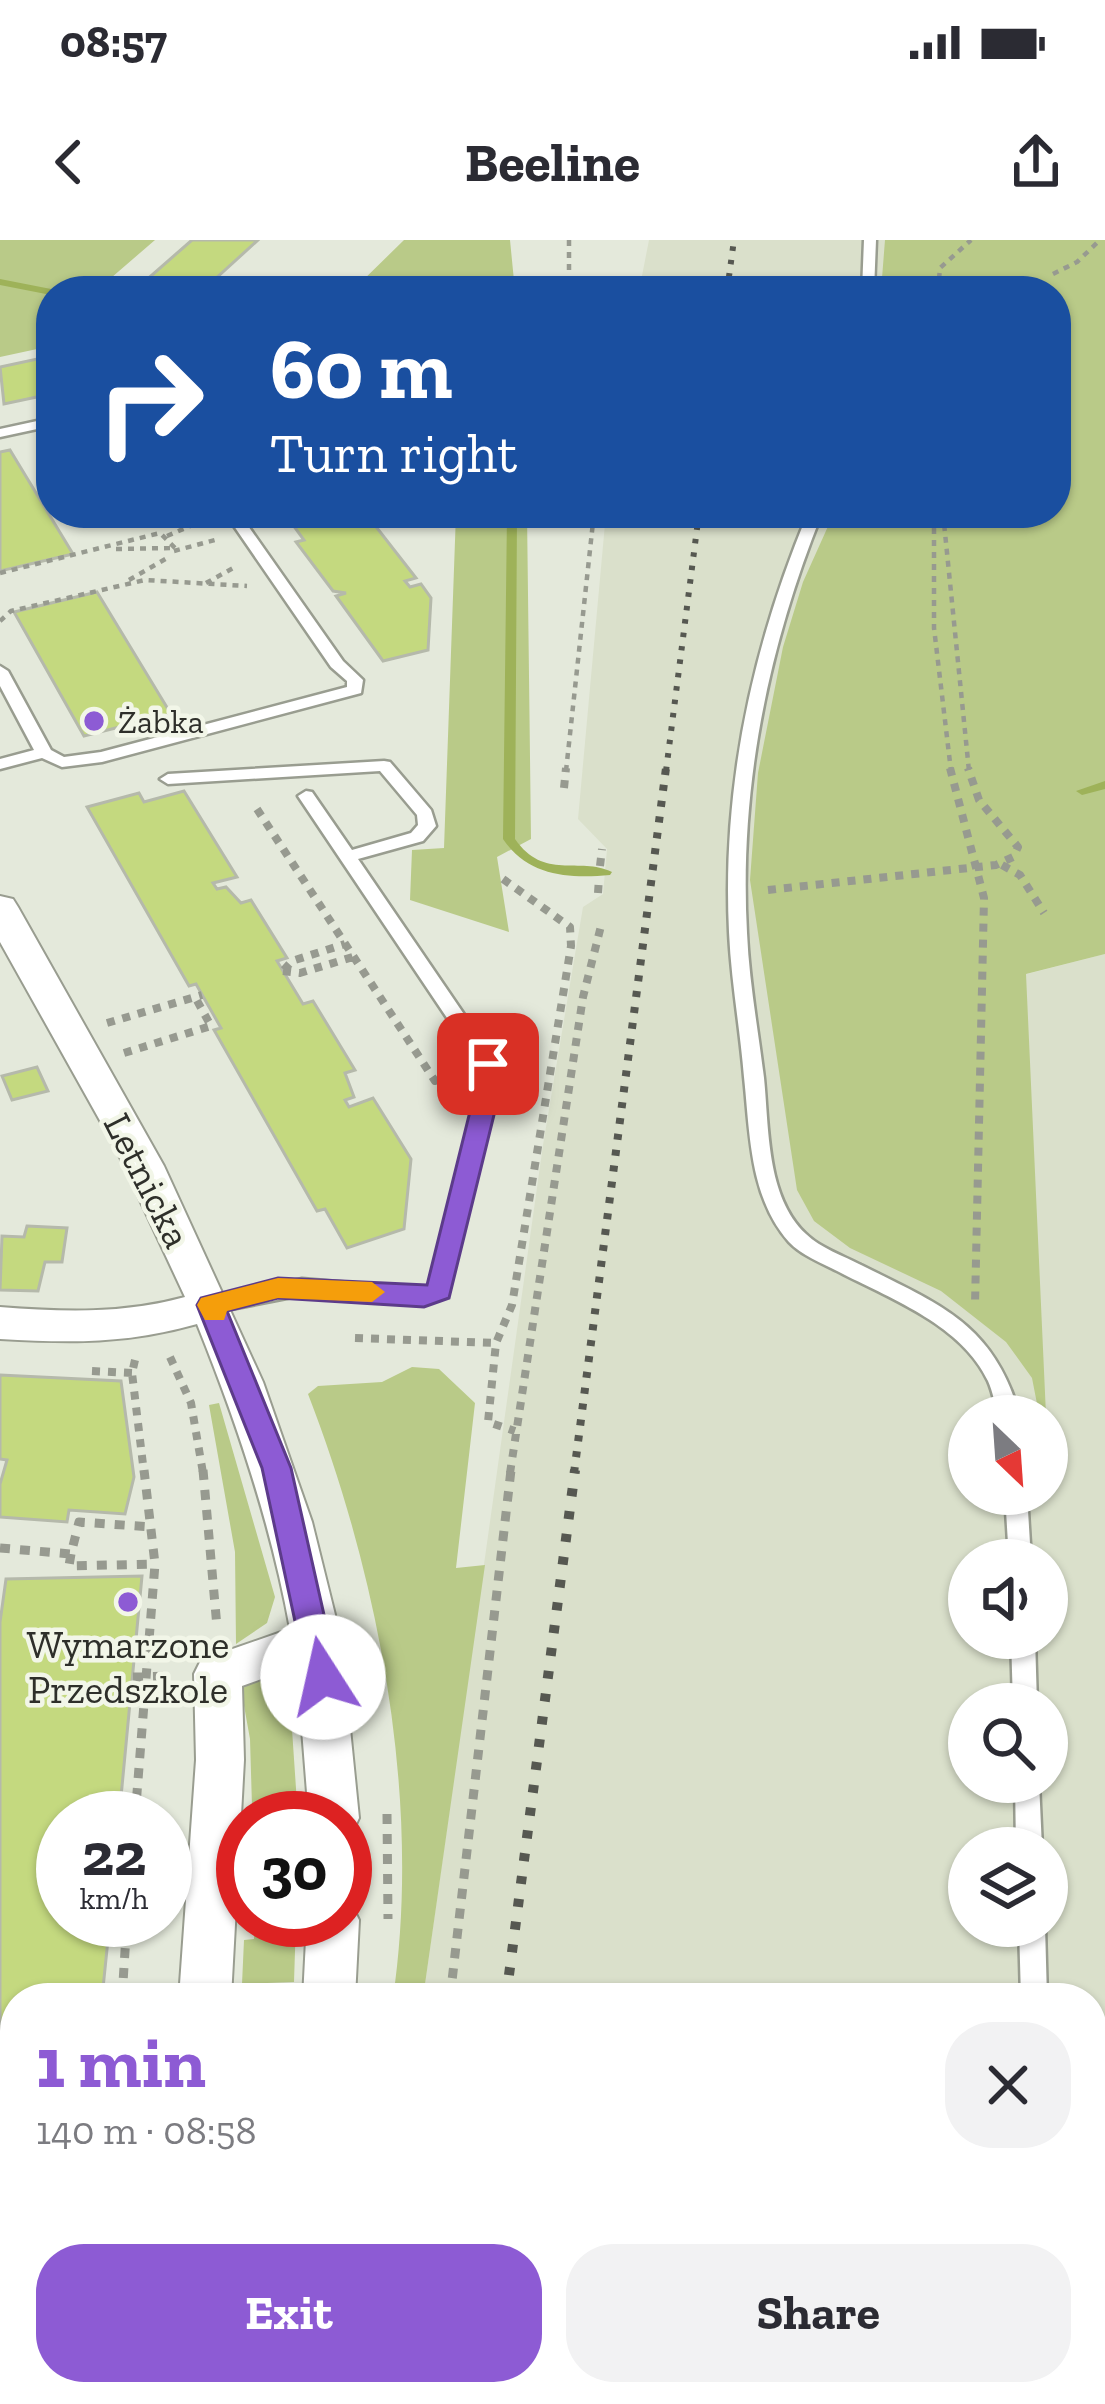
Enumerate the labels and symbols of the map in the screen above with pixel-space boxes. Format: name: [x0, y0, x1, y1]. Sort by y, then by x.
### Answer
place label: Żabka: [118, 702, 204, 741]
marker: Żabka: [81, 708, 107, 734]
pin: [437, 1013, 539, 1115]
street label: Letnicka: [94, 1105, 201, 1255]
north arrow: [948, 1395, 1068, 1515]
marker: Wymarzone Przedszkole: [115, 1589, 141, 1615]
position arrow: [260, 1614, 386, 1740]
place label: Wymarzone Przedszkole: [27, 1621, 229, 1713]
speed limit sign: 30: [216, 1791, 372, 1947]

